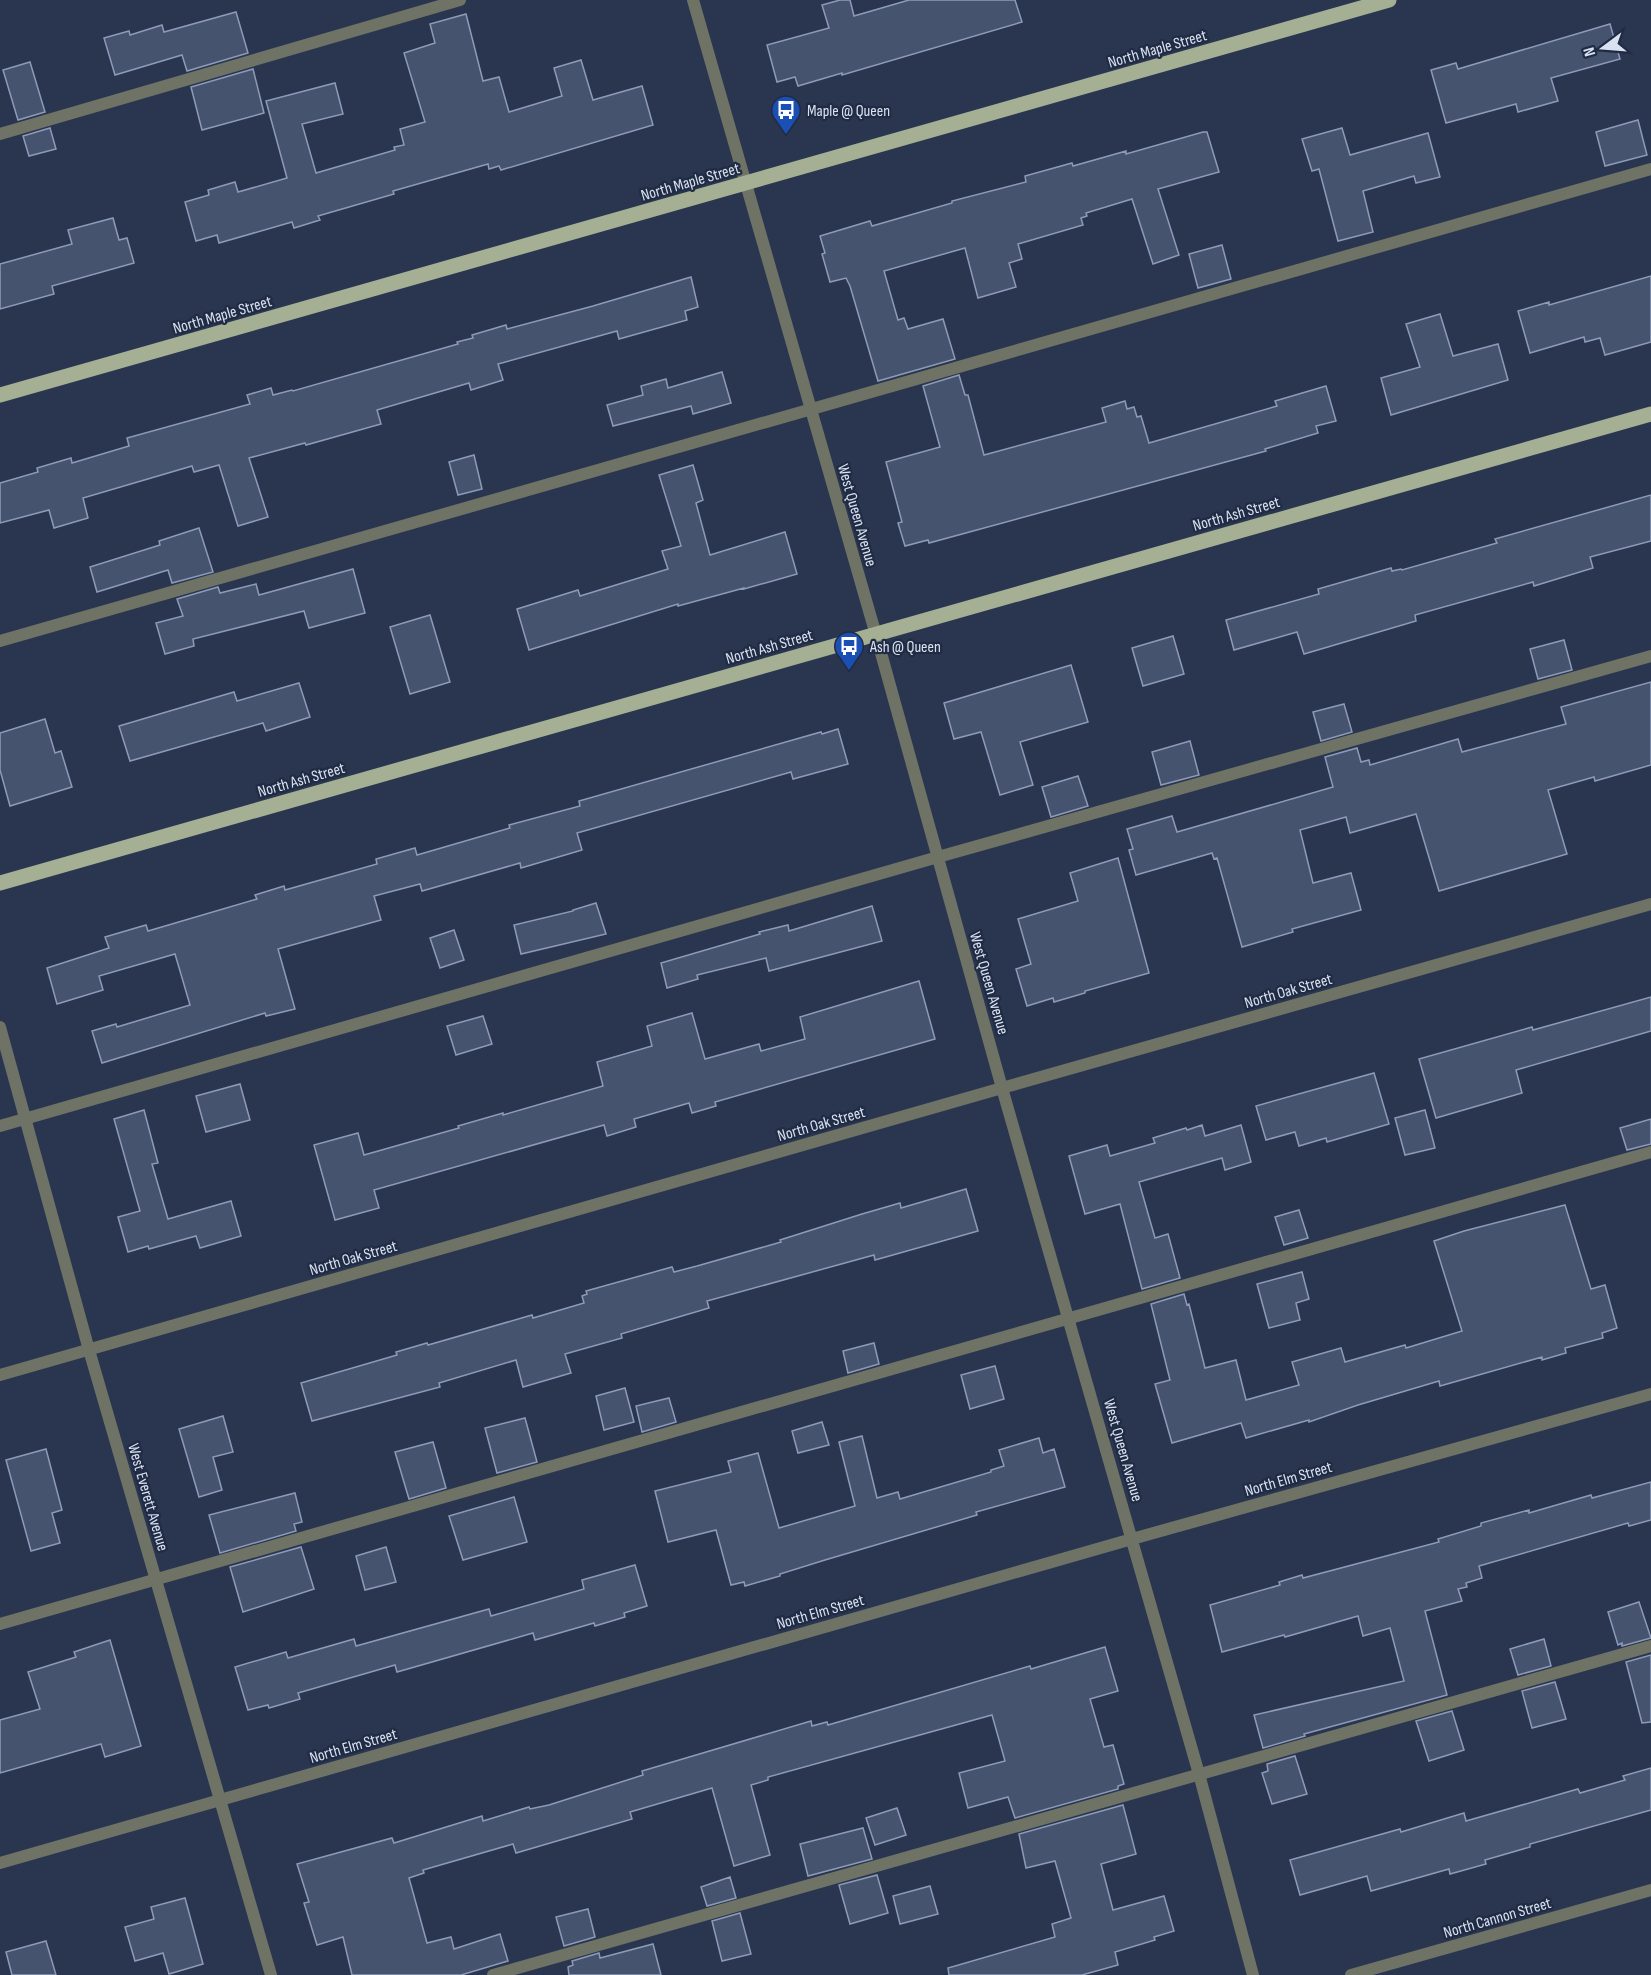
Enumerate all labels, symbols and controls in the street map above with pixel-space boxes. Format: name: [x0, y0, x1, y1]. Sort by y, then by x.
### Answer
north arrow: [1573, 18, 1633, 78]
street label: North Maple Street: [1106, 26, 1209, 73]
text: N: [1580, 45, 1600, 58]
bus stop icon: Maple @ Queen: [770, 94, 802, 136]
place label: Maple @ Queen: [807, 102, 890, 121]
street label: North Maple Street: [639, 159, 742, 206]
street label: North Maple Street: [171, 292, 274, 339]
street label: West Queen Avenue: [833, 462, 880, 569]
street label: North Ash Street: [1191, 493, 1282, 536]
street label: North Ash Street: [724, 626, 815, 669]
bus stop icon: Ash @ Queen: [833, 630, 865, 672]
place label: Ash @ Queen: [869, 638, 941, 657]
street label: North Ash Street: [256, 759, 347, 802]
street label: West Queen Avenue: [965, 930, 1012, 1037]
street label: North Oak Street: [1242, 970, 1334, 1013]
street label: North Oak Street: [775, 1103, 867, 1146]
street label: North Oak Street: [307, 1237, 399, 1280]
street label: West Queen Avenue: [1099, 1397, 1146, 1504]
street label: West Everett Avenue: [123, 1441, 172, 1553]
street label: North Elm Street: [1243, 1458, 1334, 1501]
street label: North Elm Street: [775, 1591, 866, 1634]
street label: North Elm Street: [308, 1725, 399, 1768]
street label: North Cannon Street: [1441, 1894, 1553, 1943]

